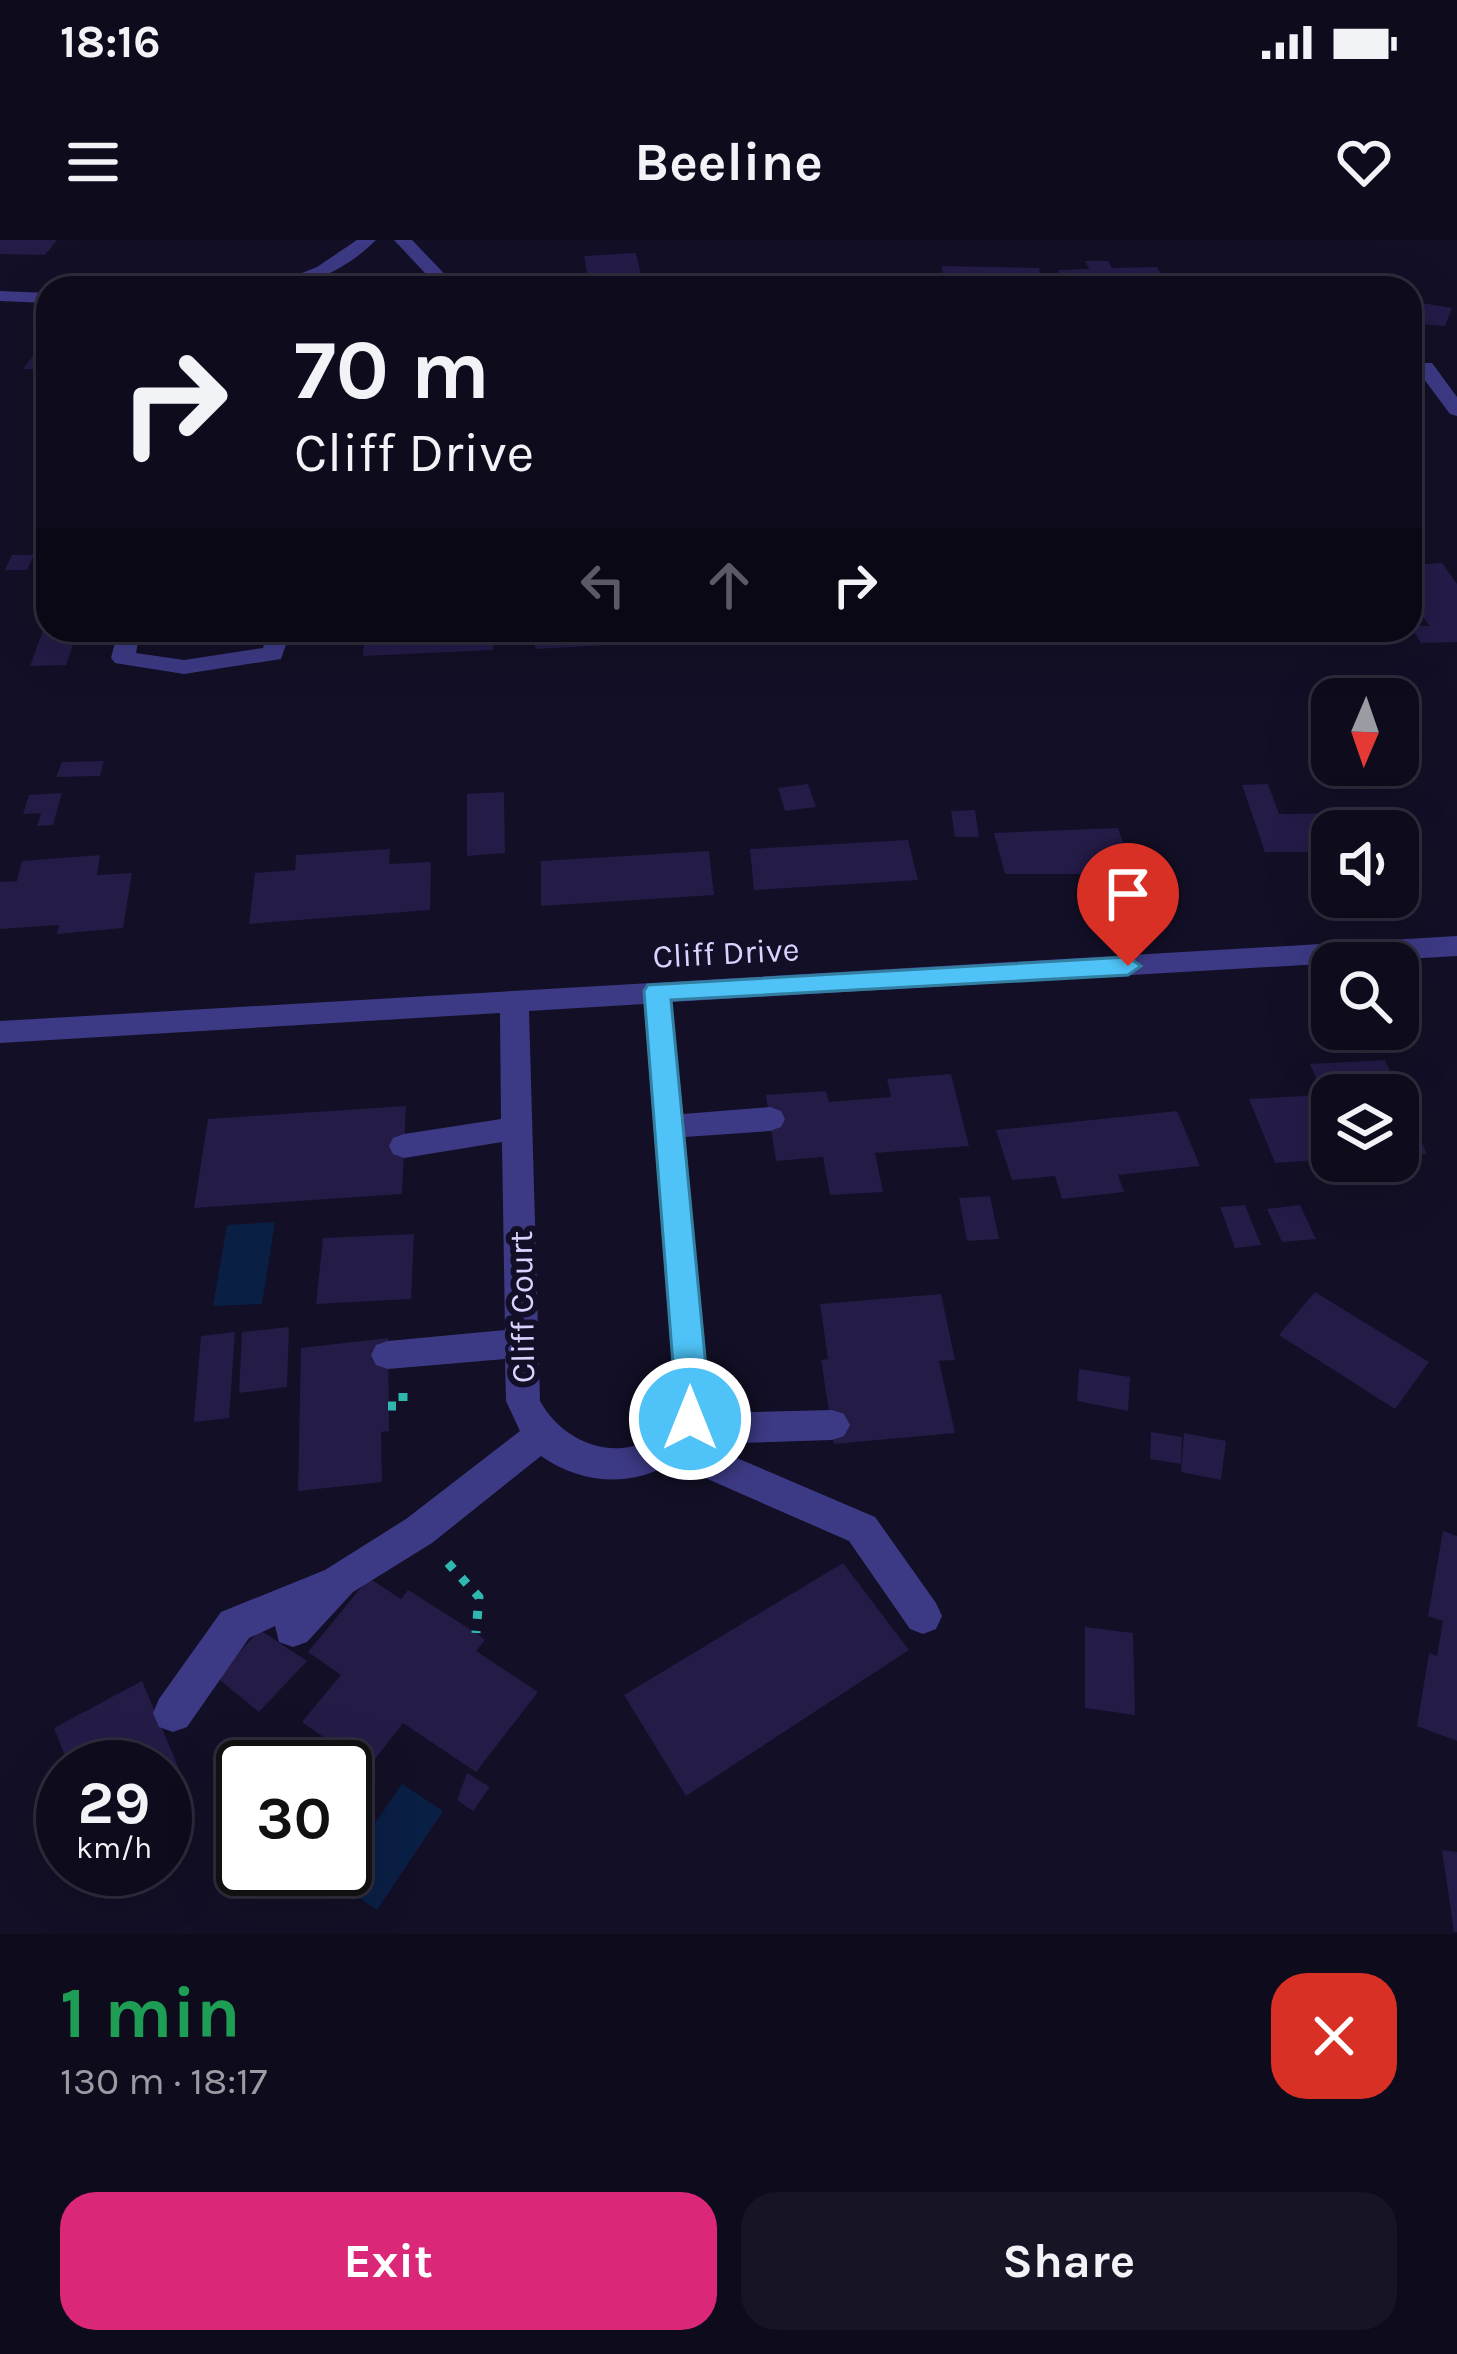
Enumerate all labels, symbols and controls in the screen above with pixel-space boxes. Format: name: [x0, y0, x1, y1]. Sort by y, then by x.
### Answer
text: 18:16: [60, 16, 161, 68]
icon: menu: [60, 129, 126, 195]
icon: heart: [1331, 129, 1397, 195]
text: Beeline: [634, 130, 823, 194]
text: 70 m: [294, 321, 490, 419]
icon: right: [96, 324, 252, 480]
text: Cliff Drive: [294, 421, 534, 485]
icon: left: [570, 552, 636, 618]
icon: ahead: [696, 552, 762, 618]
icon: right: [822, 552, 888, 618]
north arrow: [1311, 678, 1419, 786]
map controls: [1311, 678, 1419, 1182]
button: sound: [1311, 810, 1419, 918]
pin: [1077, 843, 1179, 966]
icon: arrive: [1095, 861, 1161, 927]
street label: Cliff Drive: [652, 930, 800, 976]
button: search: [1311, 942, 1419, 1050]
button: layers: [1311, 1074, 1419, 1182]
street label: Cliff Court: [502, 1230, 542, 1383]
position arrow: [627, 1356, 753, 1482]
speed limit sign: 30: [216, 1740, 372, 1896]
text: 29: [78, 1768, 150, 1838]
text: km/h: [76, 1830, 152, 1866]
text: 1 min: [60, 1971, 241, 2055]
button: close: [1271, 1973, 1397, 2099]
text: 130 m · 18:17: [60, 2058, 267, 2104]
button: Exit: [60, 2192, 717, 2330]
button: Share: [741, 2192, 1397, 2330]

